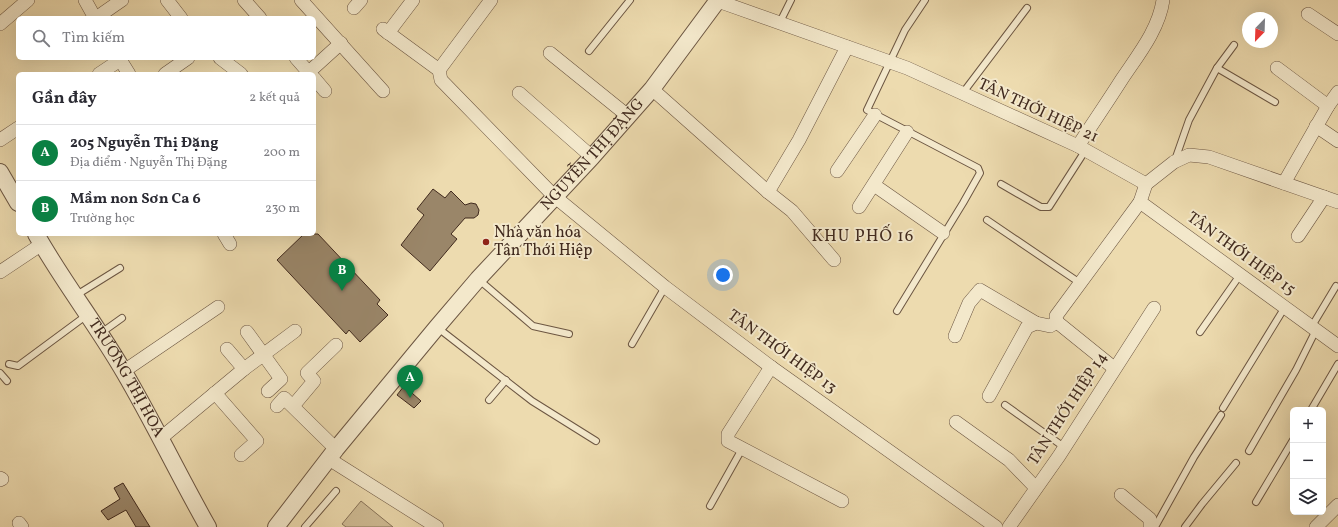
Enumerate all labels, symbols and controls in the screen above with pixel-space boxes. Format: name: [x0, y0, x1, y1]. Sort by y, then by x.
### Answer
north arrow: [1242, 12, 1278, 48]
search box: [16, 16, 316, 60]
icon: search: [30, 27, 52, 49]
text: Tìm kiếm: [62, 28, 125, 49]
street label: TÂN THỚI HIỆP 21: [974, 73, 1102, 148]
text: Gần đây: [32, 87, 97, 110]
text: 2 kết quả: [249, 89, 300, 107]
street label: NGUYỄN THỊ ĐẶNG: [536, 94, 650, 216]
text: 205 Nguyễn Thị Đặng: [70, 133, 218, 154]
text: A: [40, 144, 50, 162]
text: 200 m: [263, 144, 300, 162]
text: Địa điểm · Nguyễn Thị Đặng: [70, 154, 227, 172]
text: Mầm non Sơn Ca 6: [70, 189, 201, 210]
text: B: [41, 200, 49, 218]
text: 230 m: [265, 200, 300, 218]
street label: TÂN THỚI HIỆP 15: [1182, 206, 1300, 301]
text: Trường học: [70, 210, 135, 228]
place label: Nhà văn hóa Tân Thới Hiệp: [494, 222, 592, 262]
district label: KHU PHỐ 16: [812, 224, 914, 248]
marker: Nhà văn hóa Tân Thới Hiệp: [481, 237, 491, 247]
pin: B: [329, 258, 355, 291]
your location: [713, 265, 733, 285]
street label: TÂN THỚI HIỆP 13: [723, 304, 842, 399]
street label: TRƯƠNG THỊ HOA: [82, 314, 169, 441]
street label: TÂN THỚI HIỆP 14: [1022, 347, 1113, 470]
pin: A: [397, 365, 423, 398]
map controls: [1290, 407, 1326, 515]
button: +: [1290, 407, 1326, 443]
button: −: [1290, 443, 1326, 479]
button: layers: [1290, 479, 1326, 515]

